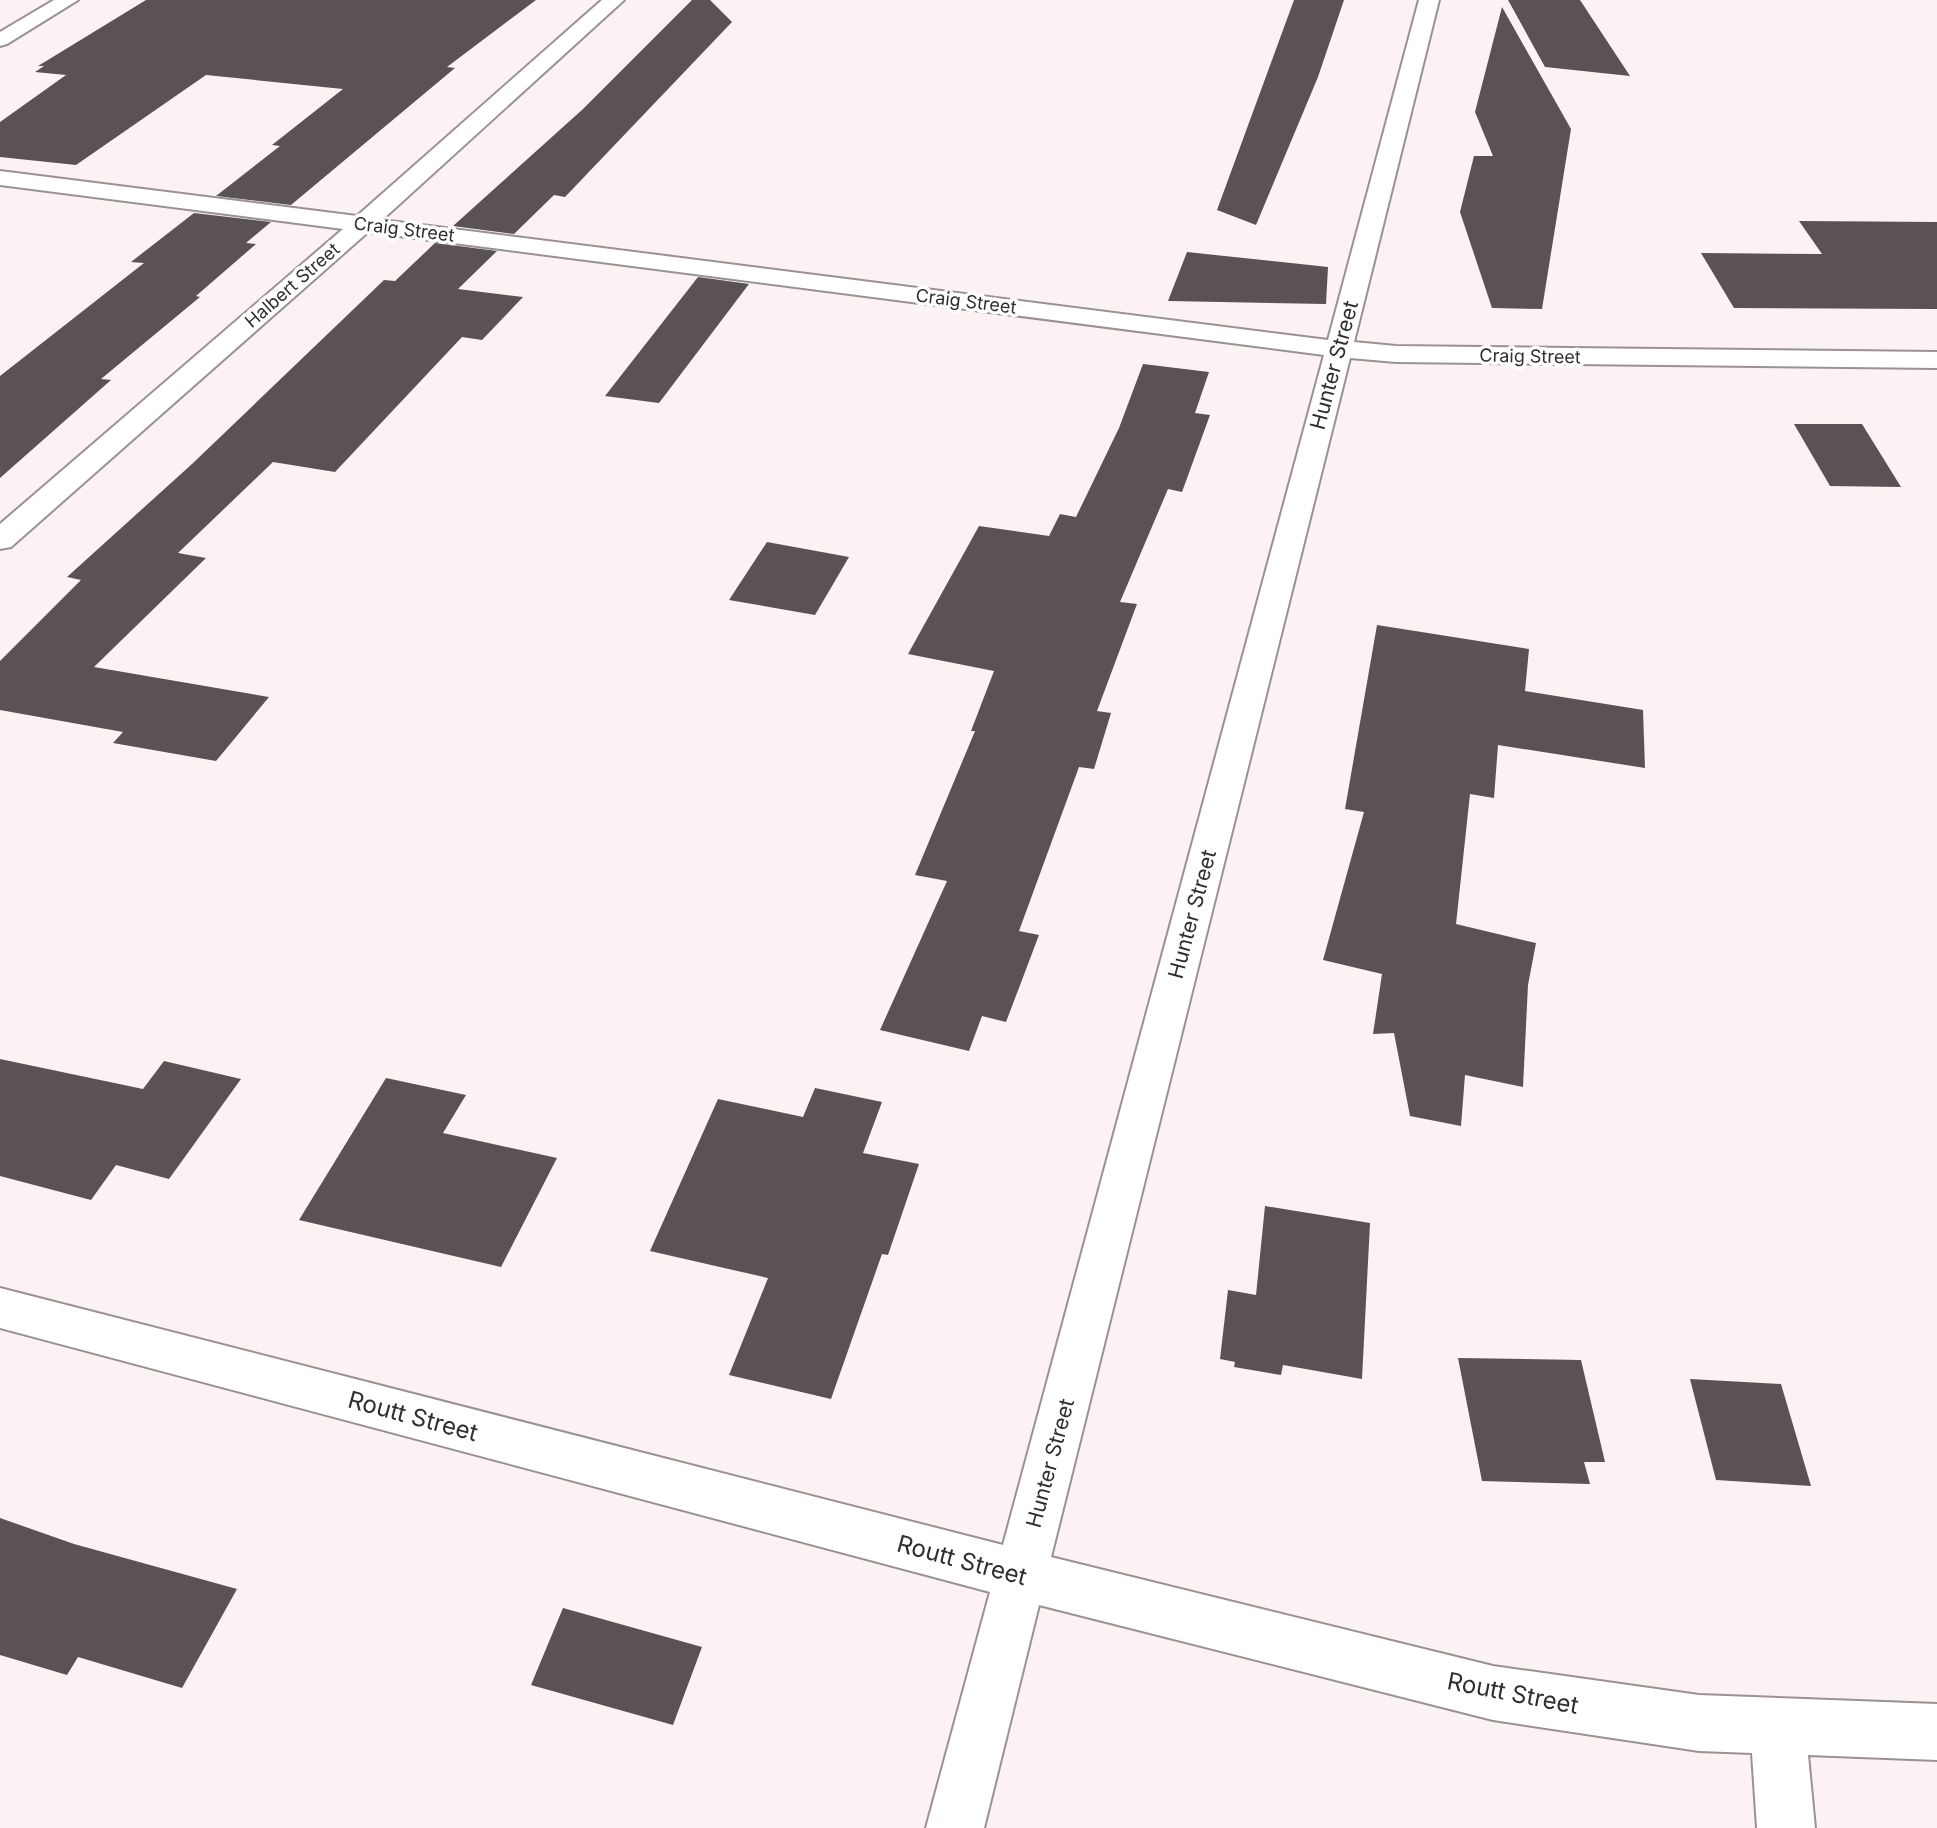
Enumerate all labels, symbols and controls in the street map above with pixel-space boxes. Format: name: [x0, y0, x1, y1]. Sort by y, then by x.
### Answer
street label: Craig Street: [352, 212, 456, 246]
street label: Halbert Street: [241, 238, 344, 332]
street label: Craig Street: [914, 284, 1018, 318]
street label: Hunter Street: [1305, 298, 1363, 432]
street label: Craig Street: [1479, 345, 1581, 367]
street label: Hunter Street: [1163, 847, 1221, 981]
street label: Routt Street: [345, 1385, 481, 1447]
street label: Hunter Street: [1021, 1396, 1079, 1530]
street label: Routt Street: [894, 1529, 1030, 1591]
street label: Routt Street: [1445, 1666, 1581, 1720]

